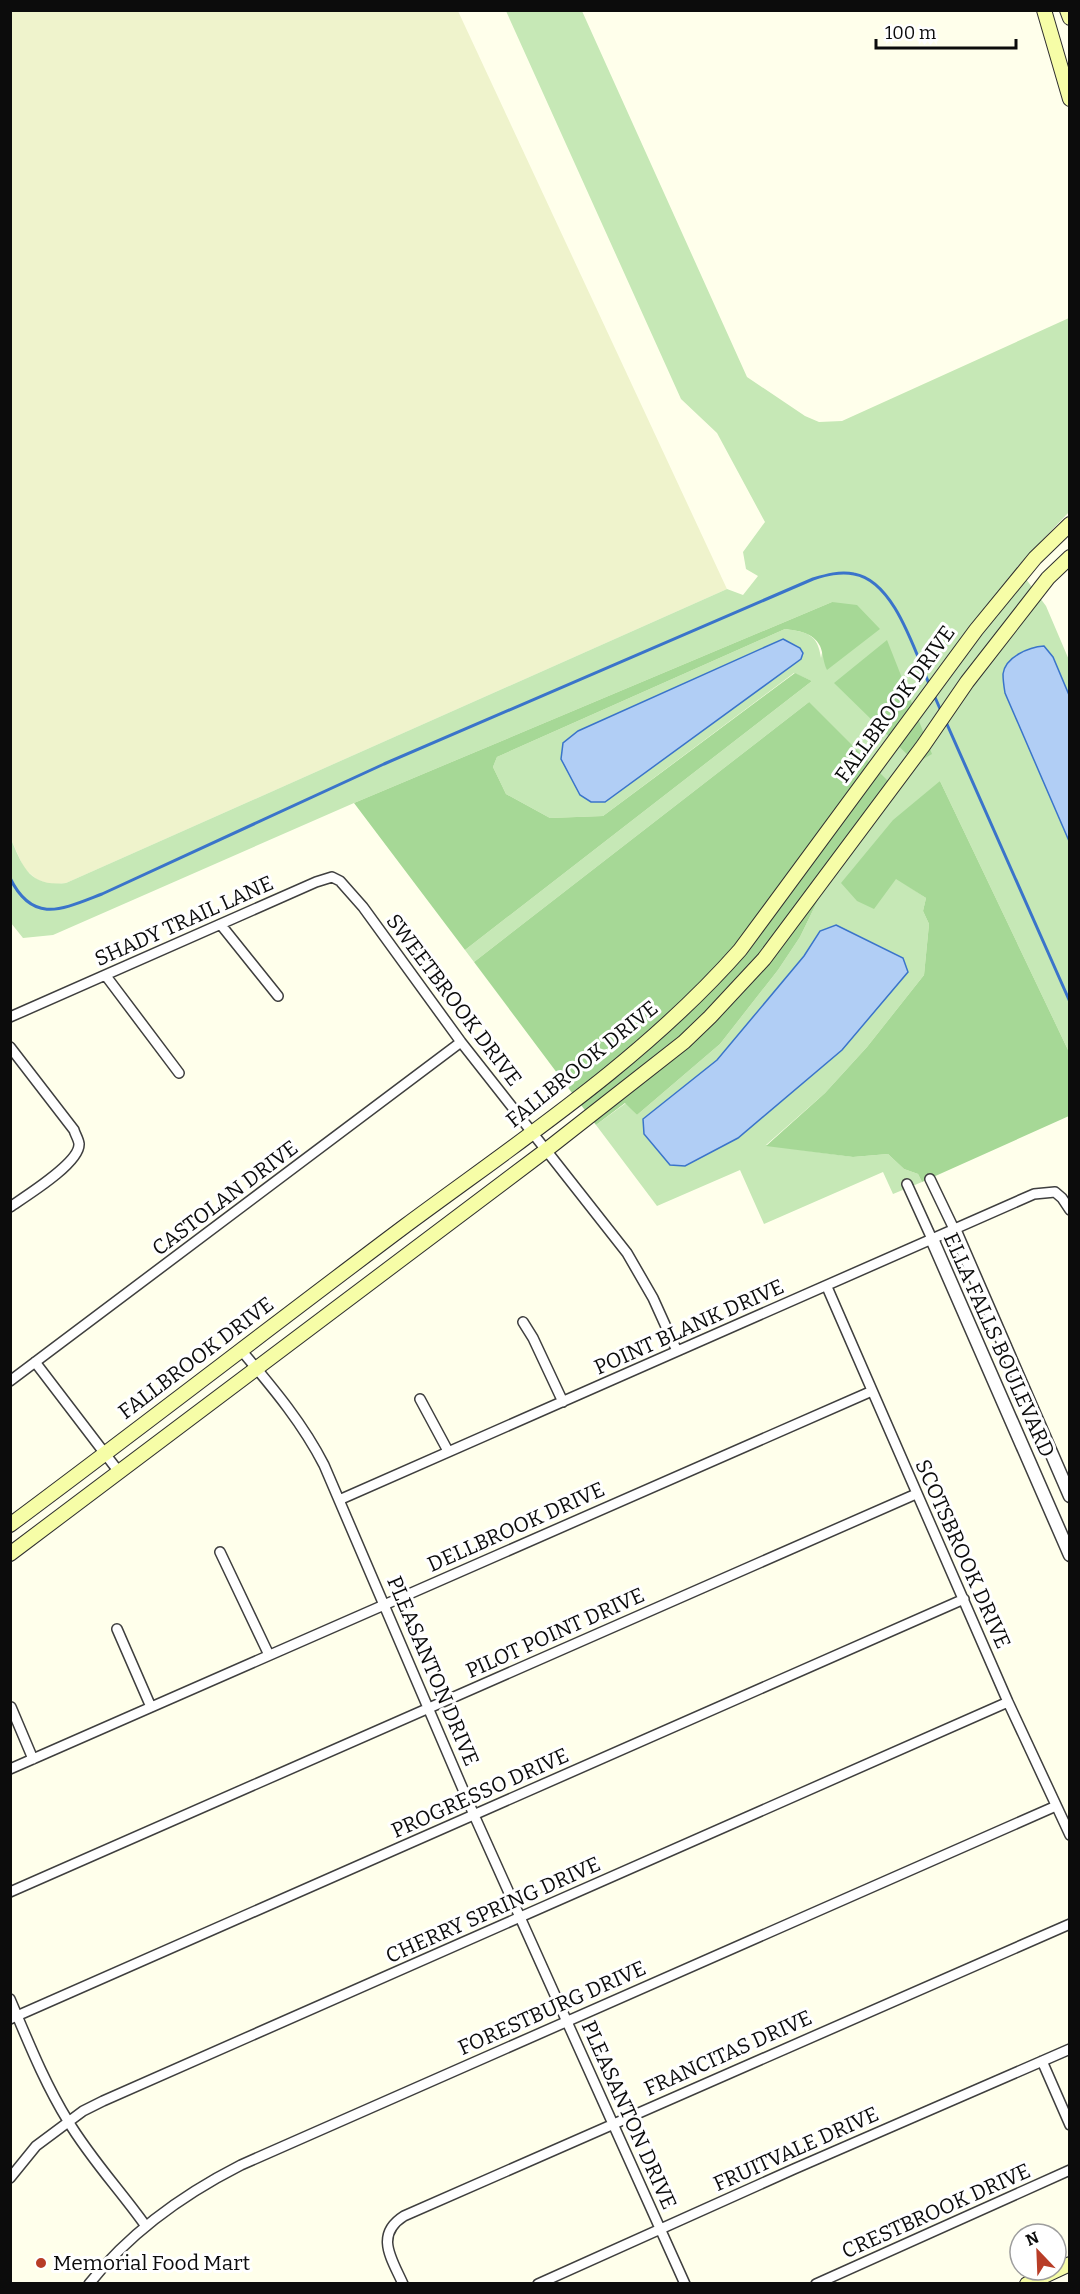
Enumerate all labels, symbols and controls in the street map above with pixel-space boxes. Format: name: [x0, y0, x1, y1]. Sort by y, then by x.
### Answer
scale bar: [876, 12, 1016, 50]
text: 100 m: [885, 22, 936, 44]
street label: FALLBROOK DRIVE: [829, 621, 961, 787]
street label: SHADY TRAIL LANE: [91, 870, 277, 972]
street label: SWEETBROOK DRIVE: [381, 909, 527, 1091]
street label: FALLBROOK DRIVE: [501, 995, 663, 1133]
street label: CASTOLAN DRIVE: [147, 1135, 303, 1261]
street label: ELLA FALLS BOULEVARD: [938, 1229, 1060, 1461]
street label: POINT BLANK DRIVE: [590, 1273, 788, 1381]
street label: FALLBROOK DRIVE: [113, 1291, 279, 1425]
street label: SCOTSBROOK DRIVE: [910, 1455, 1016, 1653]
street label: DELLBROOK DRIVE: [423, 1476, 609, 1578]
street label: PLEASANTON DRIVE: [381, 1572, 485, 1770]
street label: PILOT POINT DRIVE: [462, 1582, 648, 1684]
street label: PROGRESSO DRIVE: [387, 1742, 573, 1844]
street label: CHERRY SPRING DRIVE: [382, 1851, 604, 1969]
street label: FORESTBURG DRIVE: [454, 1955, 650, 2061]
street label: FRANCITAS DRIVE: [640, 2004, 816, 2102]
street label: PLEASANTON DRIVE: [576, 2017, 682, 2213]
street label: FRUITVALE DRIVE: [709, 2101, 883, 2197]
street label: CRESTBROOK DRIVE: [838, 2158, 1034, 2264]
north arrow: [1008, 2222, 1068, 2282]
text: N: [1023, 2227, 1042, 2250]
place label: Memorial Food Mart: [53, 2250, 250, 2276]
marker: Memorial Food Mart: [34, 2256, 48, 2270]

